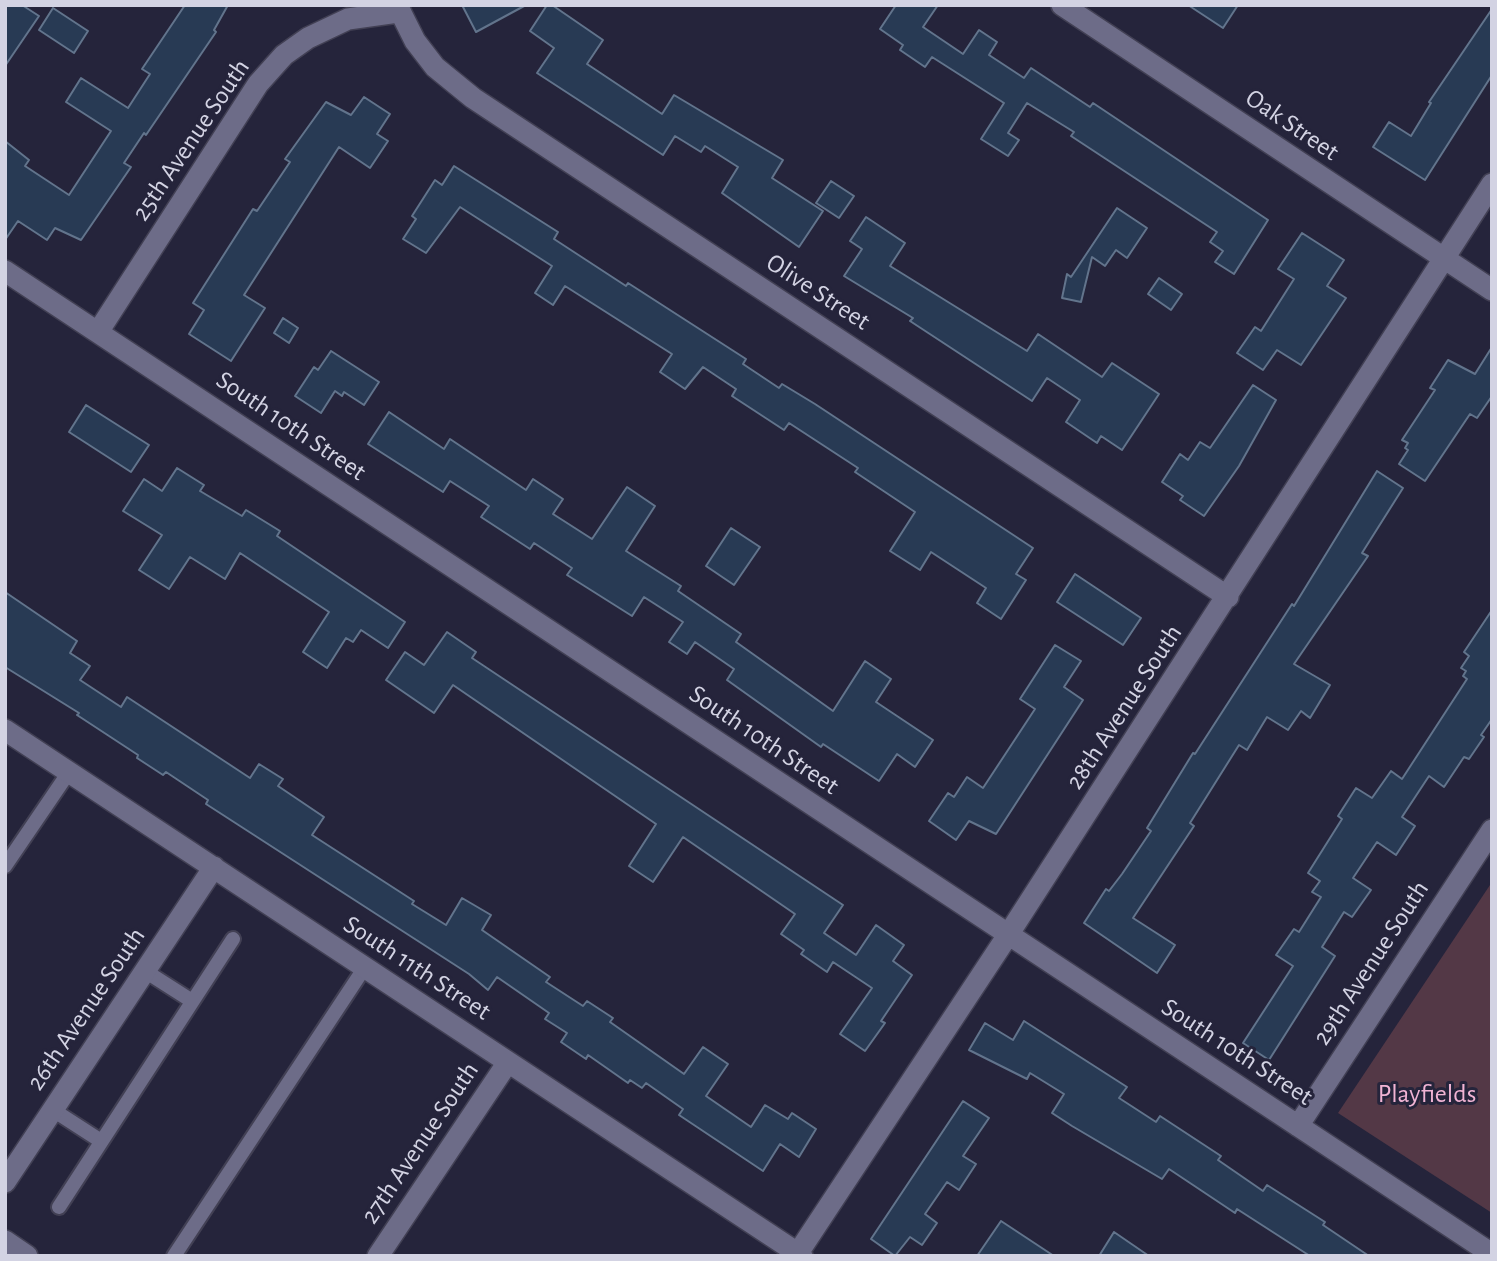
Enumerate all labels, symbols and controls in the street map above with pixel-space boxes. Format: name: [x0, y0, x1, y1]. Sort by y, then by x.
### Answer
street label: 25th Avenue South: [125, 53, 257, 227]
street label: Oak Street: [1239, 82, 1345, 168]
street label: Olive Street: [760, 247, 876, 337]
street label: South 10th Street: [210, 364, 372, 488]
street label: 28th Avenue South: [1059, 619, 1189, 795]
street label: South 10th Street: [683, 678, 845, 802]
street label: 29th Avenue South: [1306, 875, 1436, 1051]
street label: South 11th Street: [338, 909, 496, 1027]
street label: 26th Avenue South: [20, 922, 152, 1096]
street label: South 10th Street: [1156, 992, 1318, 1112]
street label: 27th Avenue South: [354, 1056, 486, 1230]
park label: Playfields: [1378, 1078, 1476, 1110]

